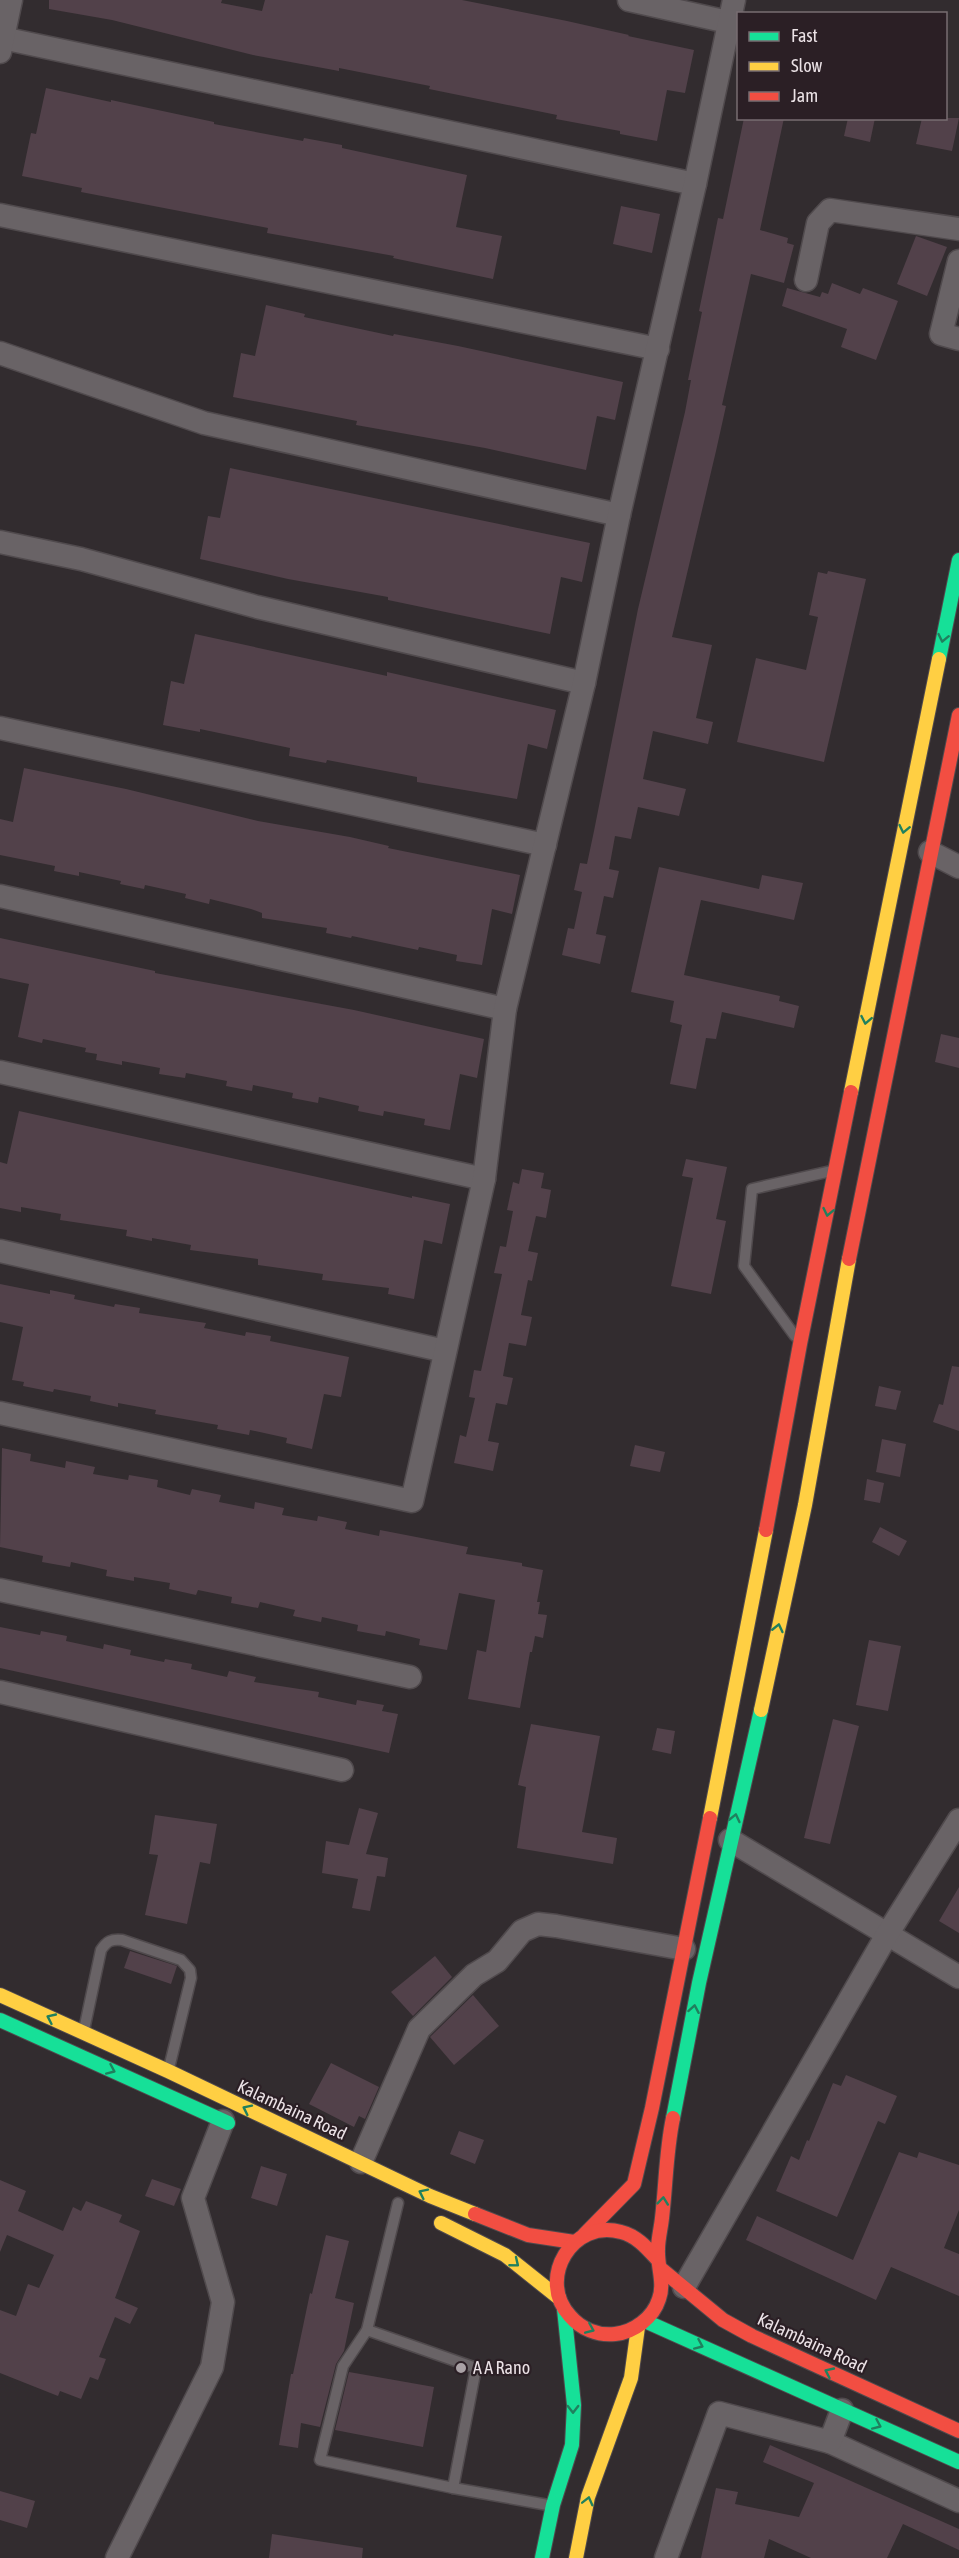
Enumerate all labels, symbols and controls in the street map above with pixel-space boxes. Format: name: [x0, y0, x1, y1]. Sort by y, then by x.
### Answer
legend: [737, 12, 947, 120]
text: Fast: [791, 25, 818, 46]
text: Slow: [791, 55, 822, 76]
text: Jam: [791, 85, 818, 106]
one-way arrow: [937, 633, 950, 643]
one-way arrow: [898, 824, 911, 834]
one-way arrow: [860, 1015, 873, 1025]
one-way arrow: [822, 1206, 835, 1216]
one-way arrow: [770, 1623, 783, 1633]
one-way arrow: [728, 1813, 741, 1823]
one-way arrow: [687, 2004, 700, 2014]
one-way arrow: [47, 2014, 58, 2026]
one-way arrow: [105, 2063, 116, 2075]
street label: Kalambaina Road: [234, 2075, 350, 2144]
one-way arrow: [243, 2105, 254, 2116]
one-way arrow: [419, 2188, 430, 2200]
one-way arrow: [656, 2196, 669, 2206]
one-way arrow: [509, 2256, 520, 2267]
street label: Kalambaina Road: [754, 2308, 870, 2377]
one-way arrow: [583, 2322, 594, 2334]
one-way arrow: [692, 2338, 703, 2350]
place label: A A Rano: [473, 2357, 530, 2378]
marker: A A Rano: [454, 2361, 468, 2375]
one-way arrow: [825, 2367, 836, 2379]
one-way arrow: [567, 2405, 579, 2414]
one-way arrow: [870, 2418, 881, 2430]
one-way arrow: [581, 2496, 594, 2506]

